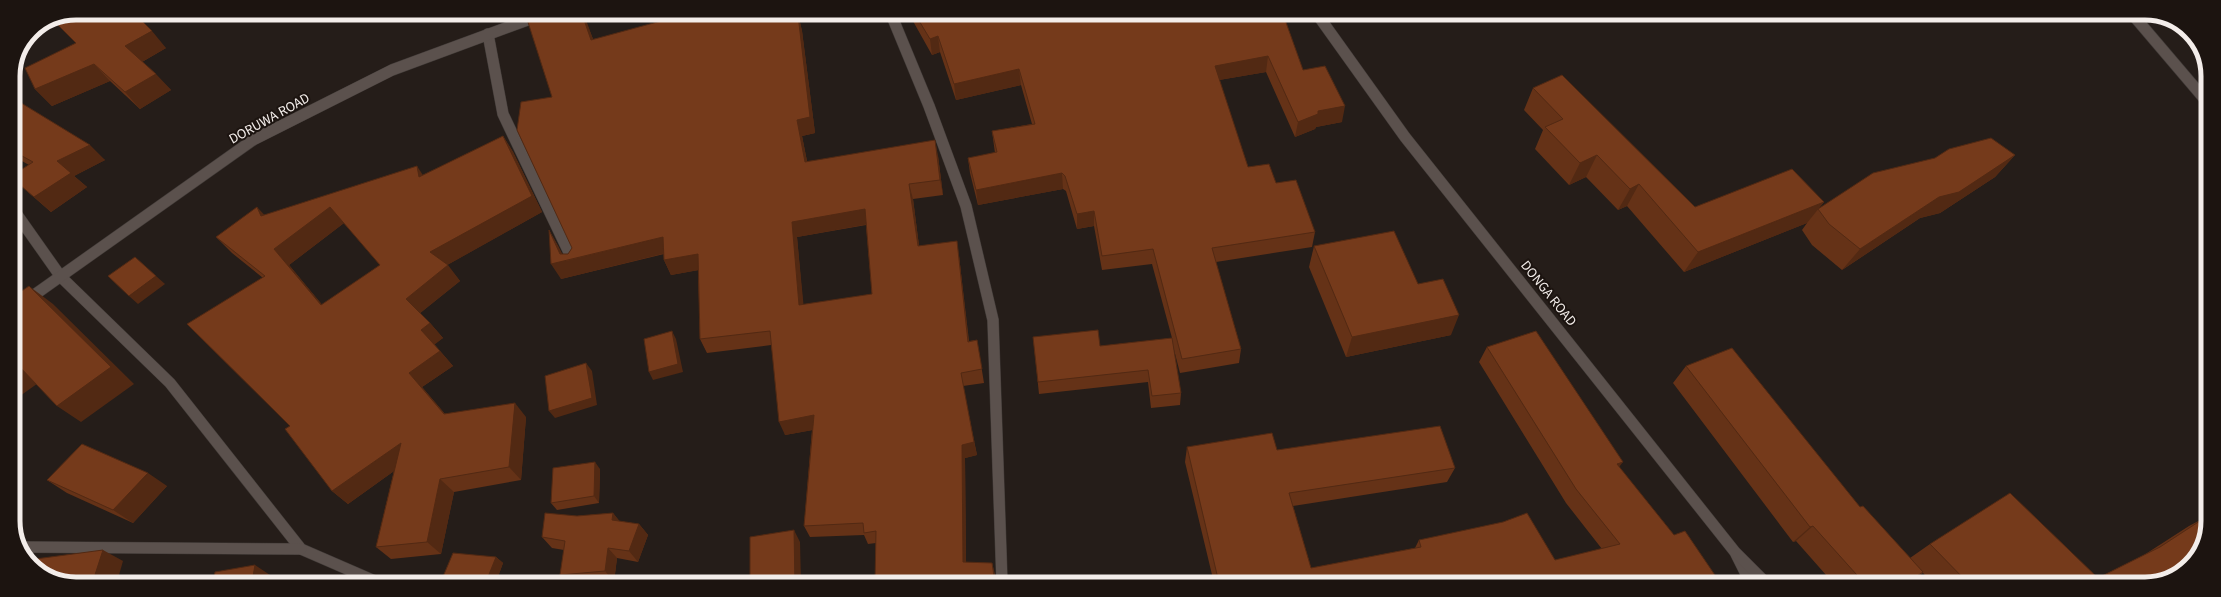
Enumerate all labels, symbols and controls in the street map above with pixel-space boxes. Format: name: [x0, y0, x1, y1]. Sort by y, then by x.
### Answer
street label: DORUWA ROAD: [225, 88, 314, 149]
street label: DONGA ROAD: [1515, 257, 1581, 331]

